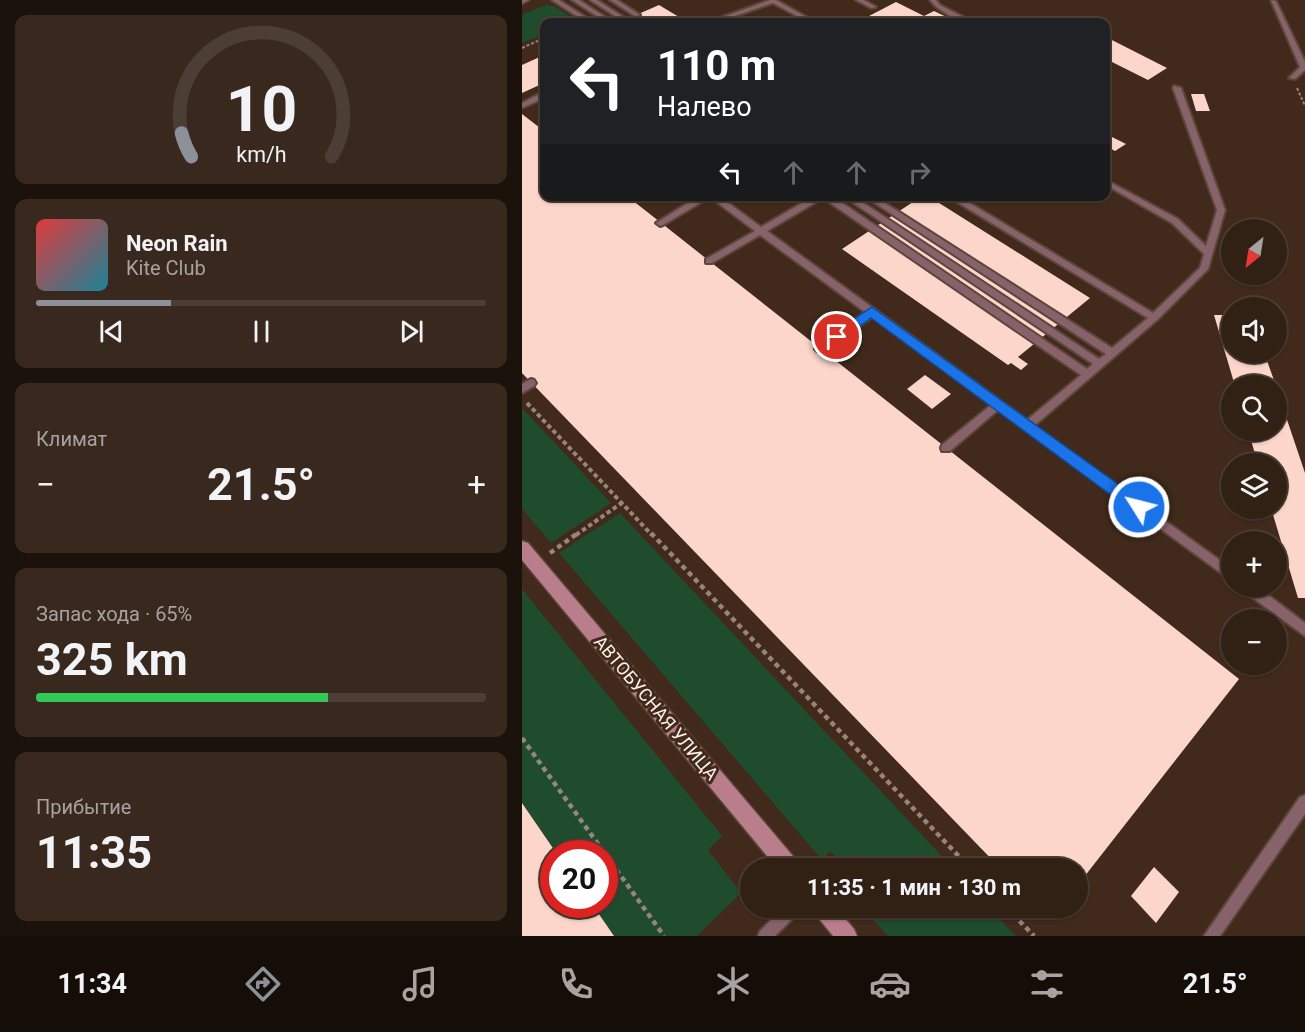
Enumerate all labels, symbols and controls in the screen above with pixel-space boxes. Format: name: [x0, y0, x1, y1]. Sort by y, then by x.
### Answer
text: 110 m: [657, 41, 776, 90]
icon: left: [558, 42, 636, 120]
text: 10: [225, 73, 297, 146]
text: Налево: [657, 91, 752, 123]
text: km/h: [236, 142, 286, 167]
icon: left: [714, 156, 747, 189]
icon: ahead: [777, 156, 810, 189]
icon: ahead: [840, 156, 873, 189]
icon: right: [903, 156, 936, 189]
north arrow: [1221, 219, 1287, 285]
map controls: [1221, 219, 1287, 675]
text: Neon Rain: [126, 231, 228, 256]
text: Kite Club: [126, 256, 206, 280]
button: sound: [1221, 297, 1287, 363]
pin: [811, 311, 862, 362]
icon: previous: [95, 315, 128, 348]
icon: pause: [245, 315, 278, 348]
icon: next: [395, 315, 428, 348]
icon: arrive: [820, 320, 853, 353]
button: search: [1221, 375, 1287, 441]
text: Климат: [36, 427, 107, 451]
button: layers: [1221, 453, 1287, 519]
text: 21.5°: [207, 458, 315, 511]
text: −: [36, 465, 55, 504]
text: +: [467, 465, 486, 504]
position arrow: [1107, 475, 1171, 539]
button: +: [1221, 531, 1287, 597]
text: Запас хода · 65%: [36, 602, 192, 626]
button: −: [1221, 609, 1287, 675]
street label: АВТОБУСНАЯ УЛИЦА: [590, 631, 723, 784]
text: 325 km: [36, 633, 188, 686]
text: Прибытие: [36, 795, 131, 819]
text: 11:35: [36, 826, 152, 879]
speed limit sign: 20: [540, 840, 618, 918]
text: 11:35 · 1 мин · 130 m: [807, 875, 1021, 900]
icon: directions: [242, 963, 284, 1005]
icon: music: [399, 963, 441, 1005]
icon: phone: [555, 963, 597, 1005]
icon: climate: [712, 963, 754, 1005]
icon: car: [869, 963, 911, 1005]
icon: filters: [1026, 963, 1068, 1005]
text: 11:34: [57, 968, 127, 1000]
text: 21.5°: [1183, 968, 1248, 1000]

